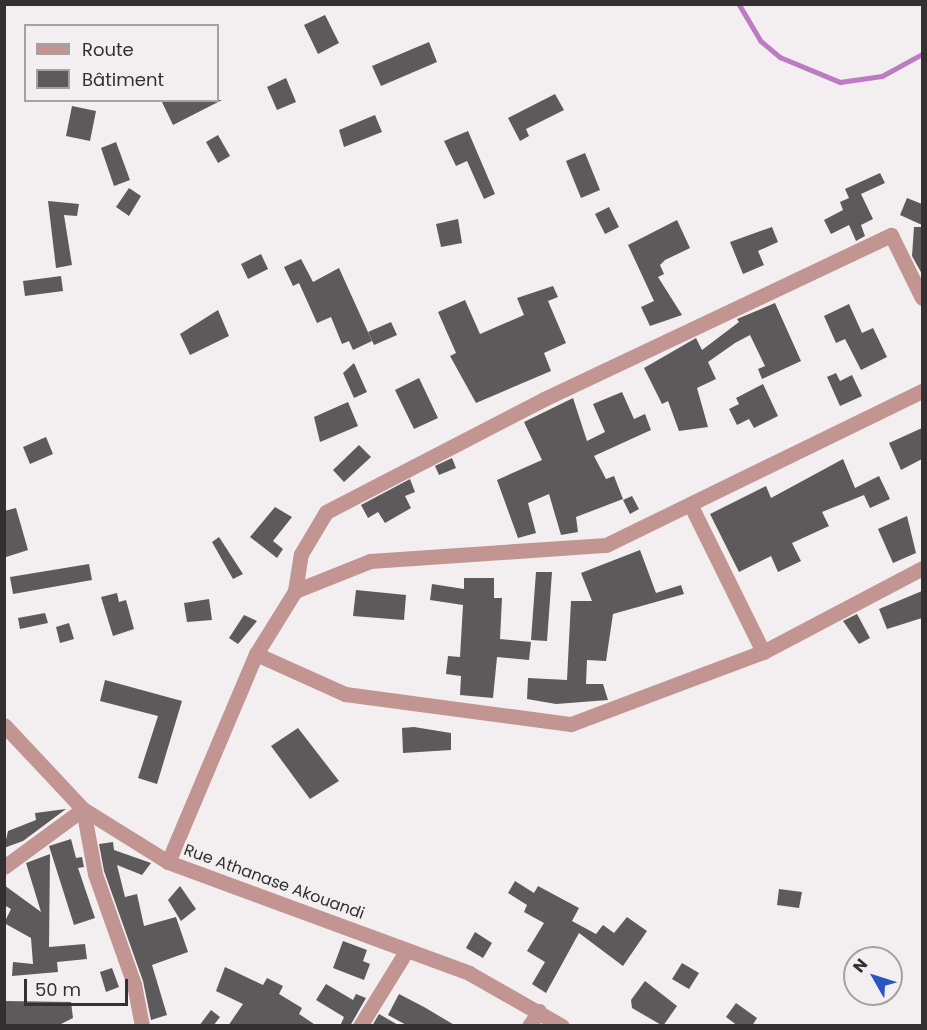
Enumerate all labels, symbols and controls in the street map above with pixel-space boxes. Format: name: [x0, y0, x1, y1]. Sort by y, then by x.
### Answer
legend: [24, 24, 219, 102]
text: Route: [82, 37, 134, 62]
text: Bâtiment: [82, 67, 164, 92]
street label: Rue Athanase Akouandi: [181, 840, 367, 924]
north arrow: [843, 946, 903, 1006]
text: N: [847, 954, 873, 978]
scale bar: [27, 967, 130, 1005]
text: 50 m: [35, 977, 81, 1002]

